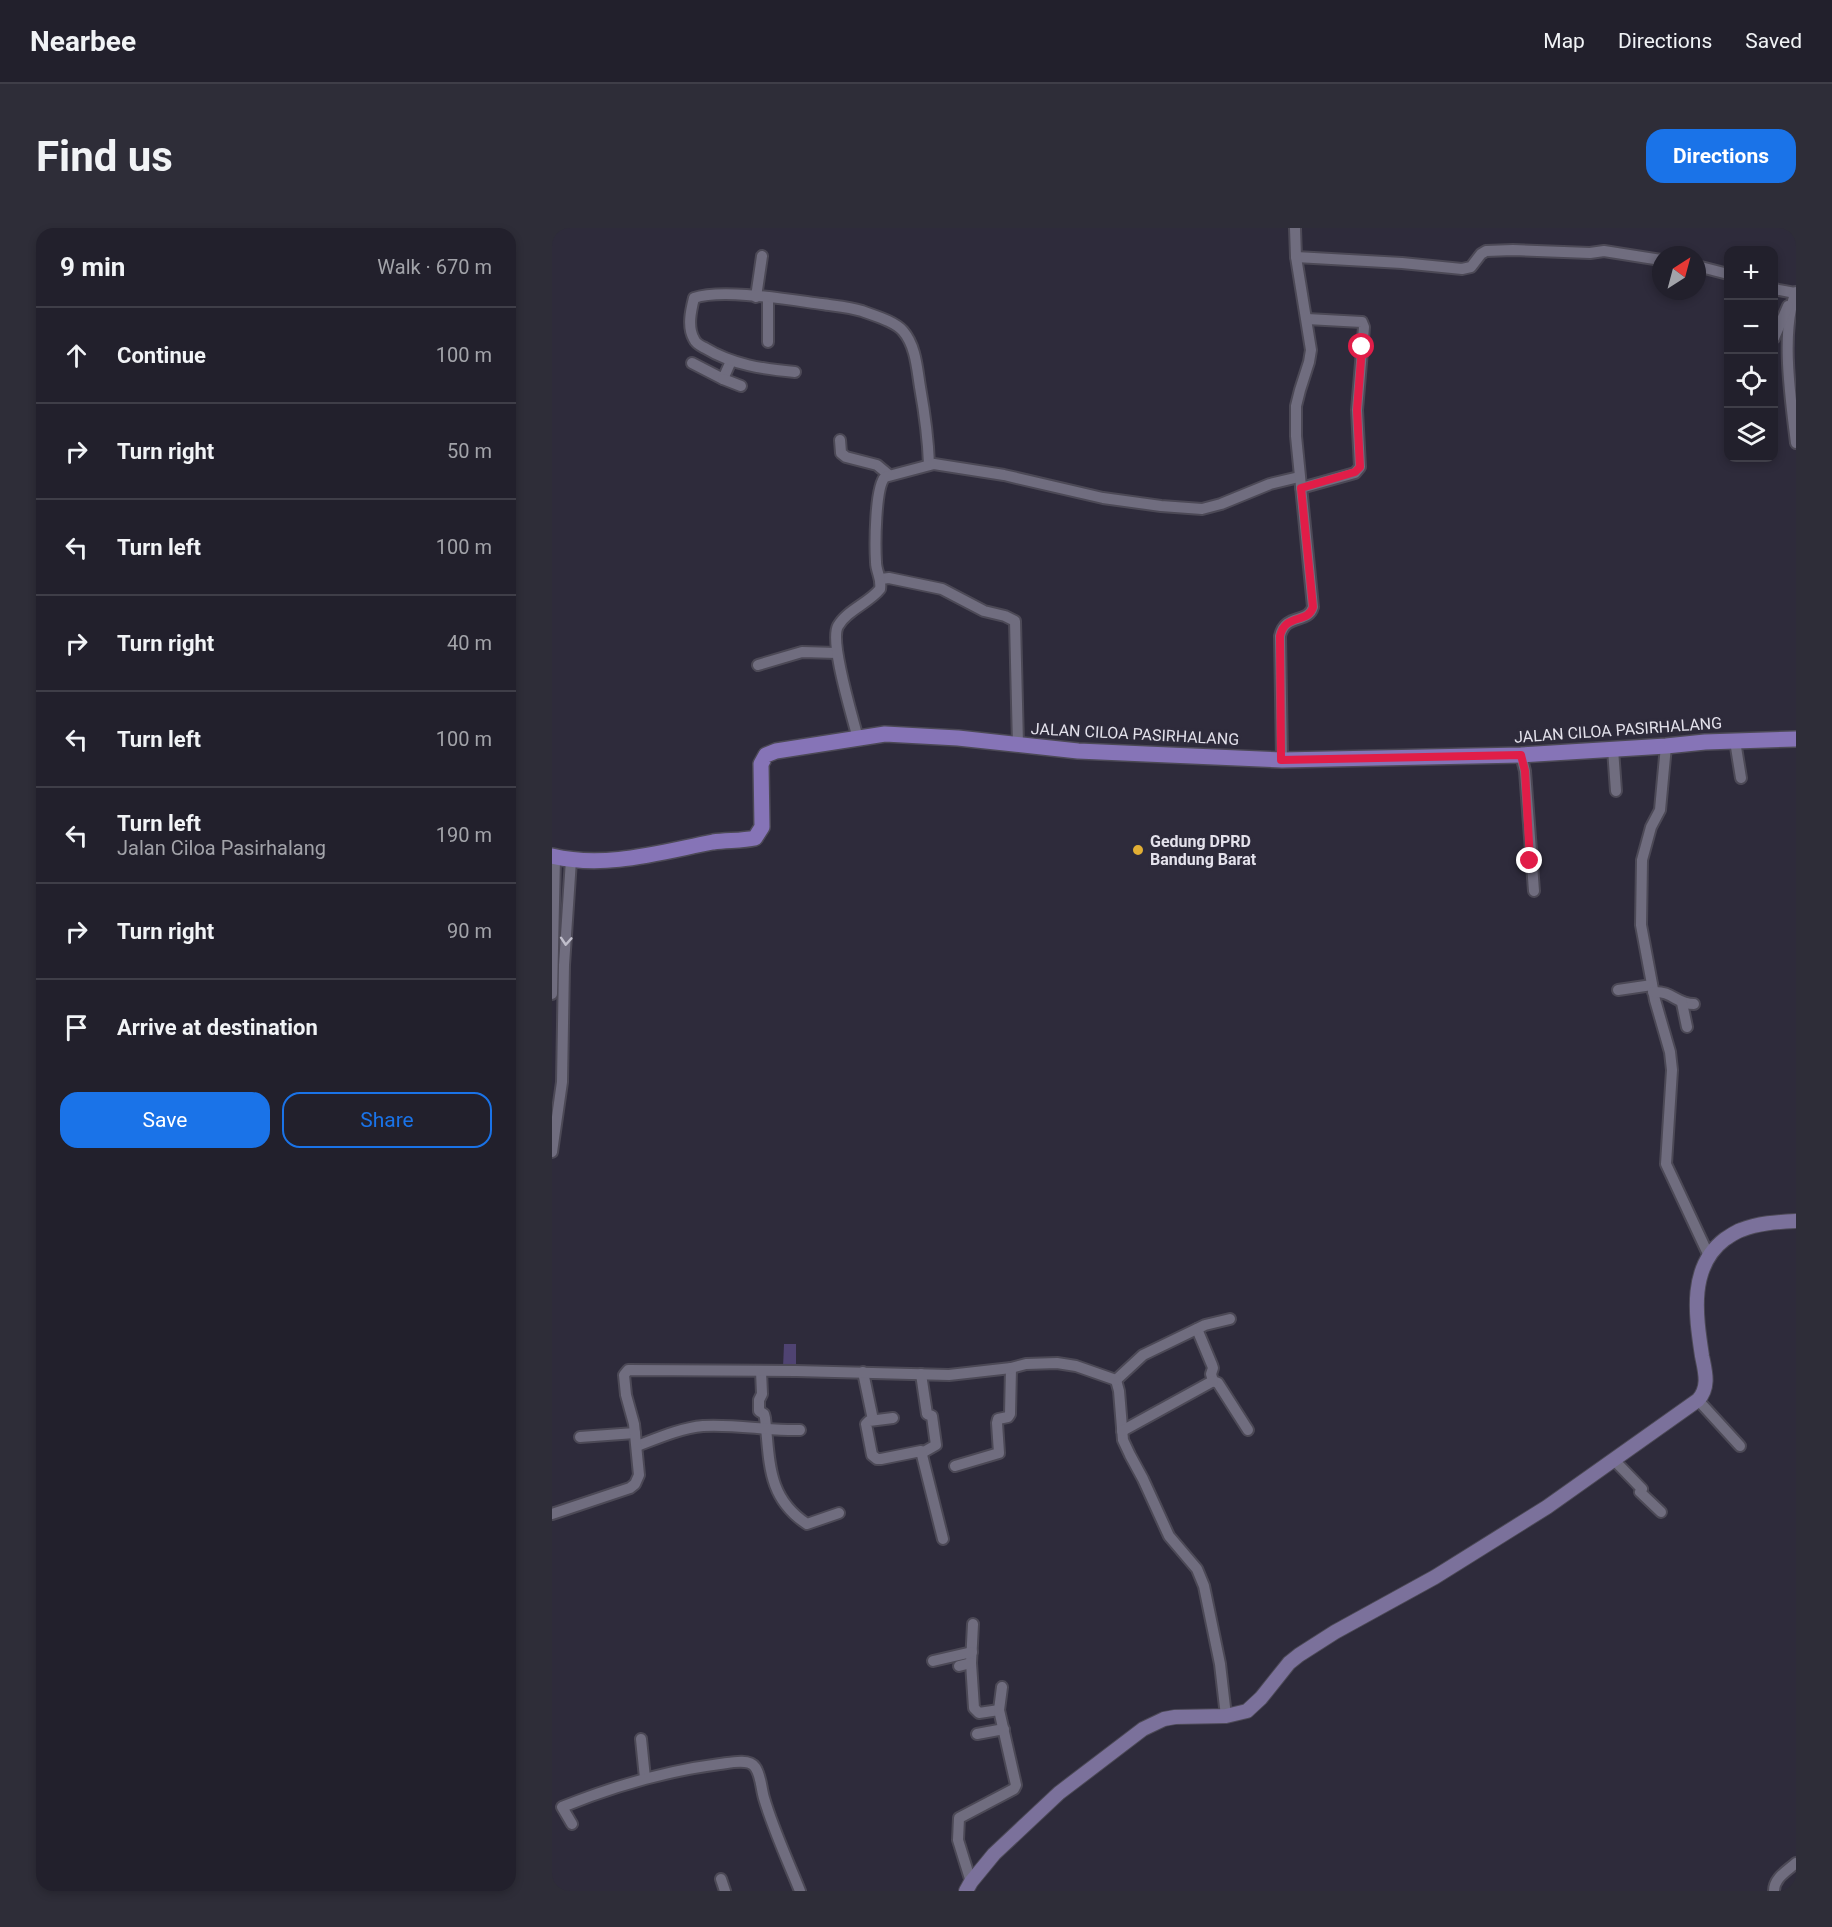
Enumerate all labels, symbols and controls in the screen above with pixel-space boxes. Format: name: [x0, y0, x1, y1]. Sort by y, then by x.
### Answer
text: Nearbee: [30, 25, 136, 58]
text: Map: [1543, 29, 1585, 53]
text: Directions: [1618, 29, 1712, 53]
text: Saved: [1745, 29, 1802, 53]
button: Directions: [1646, 129, 1796, 183]
text: Find us: [36, 132, 173, 181]
north arrow: [1652, 246, 1706, 300]
map controls: [1724, 246, 1778, 462]
button: +: [1724, 246, 1778, 300]
text: 9 min: [60, 252, 125, 282]
text: Walk · 670 m: [377, 255, 492, 279]
button: −: [1724, 300, 1778, 354]
route start: [1348, 333, 1374, 359]
icon: ahead: [60, 339, 93, 372]
text: Continue: [117, 343, 206, 368]
text: 100 m: [436, 343, 492, 367]
button: locate: [1724, 354, 1778, 408]
button: layers: [1724, 408, 1778, 462]
icon: right: [60, 435, 93, 468]
text: Turn right: [117, 439, 214, 464]
text: 50 m: [447, 439, 492, 463]
icon: left: [60, 531, 93, 564]
text: Turn left: [117, 535, 201, 560]
text: 100 m: [436, 535, 492, 559]
icon: right: [60, 627, 93, 660]
text: Turn right: [117, 631, 214, 656]
text: 40 m: [447, 631, 492, 655]
street label: JALAN CILOA PASIRHALANG: [1513, 713, 1723, 747]
street label: JALAN CILOA PASIRHALANG: [1030, 719, 1240, 749]
icon: left: [60, 723, 93, 756]
text: Turn left: [117, 727, 201, 752]
text: 100 m: [436, 727, 492, 751]
text: Turn left: [117, 811, 201, 836]
icon: left: [60, 819, 93, 852]
text: 190 m: [436, 823, 492, 847]
place label: Gedung DPRD Bandung Barat: [1150, 832, 1257, 869]
text: Jalan Ciloa Pasirhalang: [117, 836, 326, 860]
marker: Gedung DPRD Bandung Barat: [1131, 843, 1145, 857]
route end: [1516, 847, 1542, 873]
icon: right: [60, 915, 93, 948]
text: Turn right: [117, 919, 214, 944]
text: 90 m: [447, 919, 492, 943]
one-way arrow: [560, 937, 573, 946]
icon: arrive: [60, 1011, 93, 1044]
text: Arrive at destination: [117, 1015, 318, 1040]
button: Save: [60, 1092, 270, 1148]
button: Share: [282, 1092, 492, 1148]

